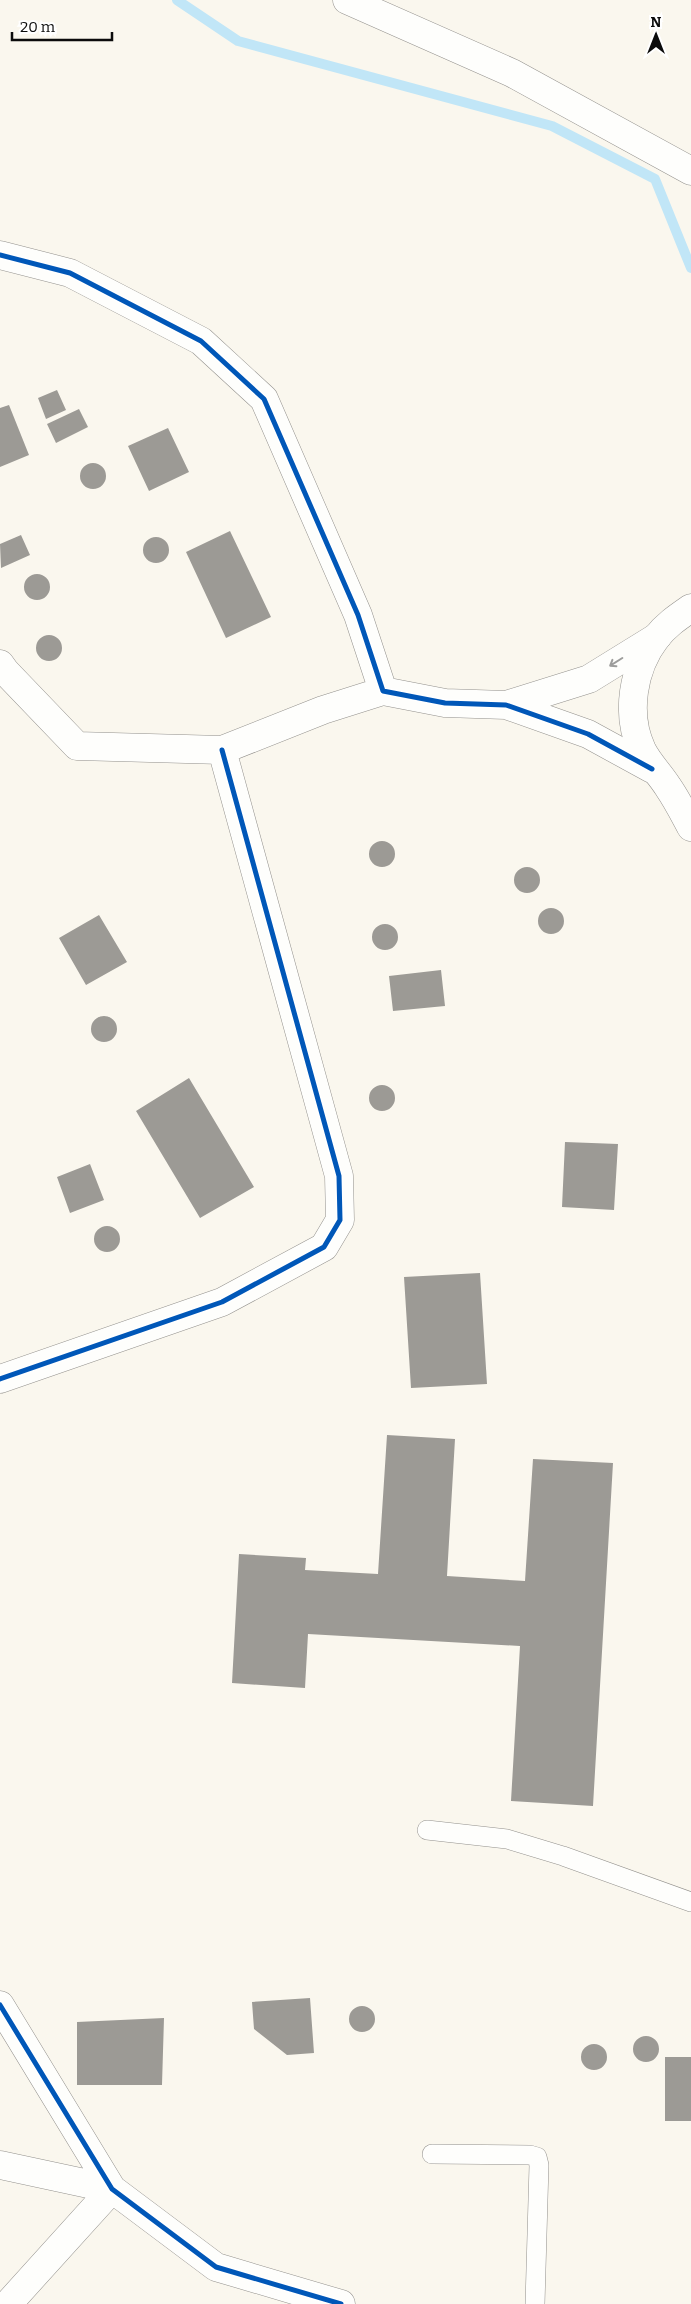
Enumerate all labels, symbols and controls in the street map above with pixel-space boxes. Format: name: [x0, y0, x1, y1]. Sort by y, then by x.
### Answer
scale bar: [12, 10, 112, 42]
north arrow: [631, 10, 681, 60]
text: N: [651, 14, 662, 31]
text: 20 m: [20, 18, 56, 36]
one-way arrow: [609, 658, 623, 668]

